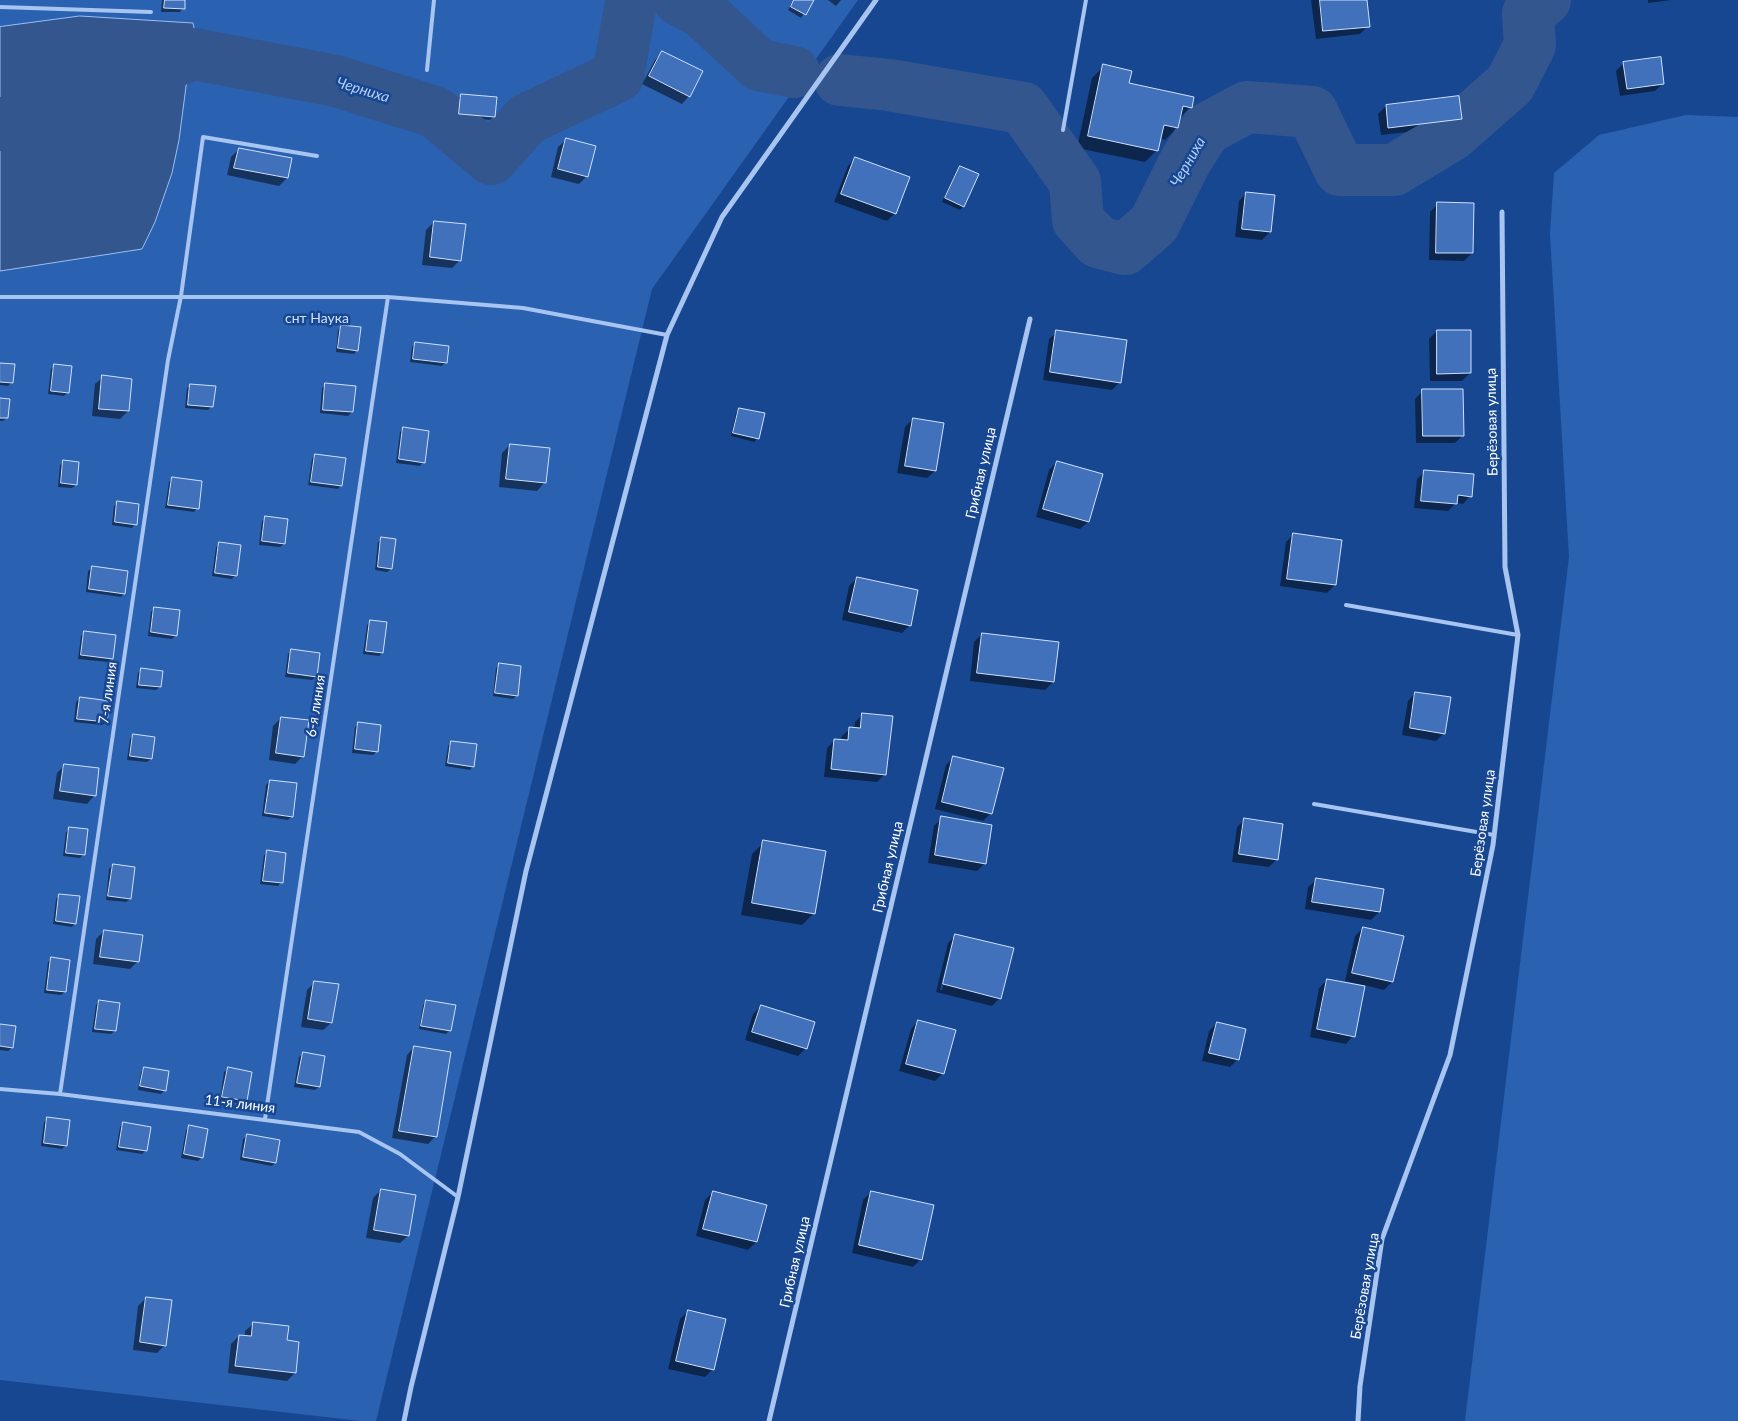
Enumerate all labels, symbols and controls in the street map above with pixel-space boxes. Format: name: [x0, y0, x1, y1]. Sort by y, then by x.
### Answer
water label: Черниха: [334, 73, 392, 107]
water label: Черниха: [1167, 134, 1209, 190]
park label: снт Наука: [285, 310, 349, 326]
street label: Берёзовая улица: [1483, 368, 1501, 476]
street label: Грибная улица: [962, 426, 1000, 520]
street label: 7-я линия: [95, 661, 121, 725]
street label: 6-я линия: [303, 674, 329, 738]
street label: Берёзовая улица: [1467, 768, 1499, 878]
street label: Грибная улица: [869, 820, 907, 914]
street label: 11-я линия: [204, 1091, 276, 1117]
street label: Грибная улица: [776, 1215, 814, 1309]
street label: Берёзовая улица: [1347, 1231, 1383, 1341]

